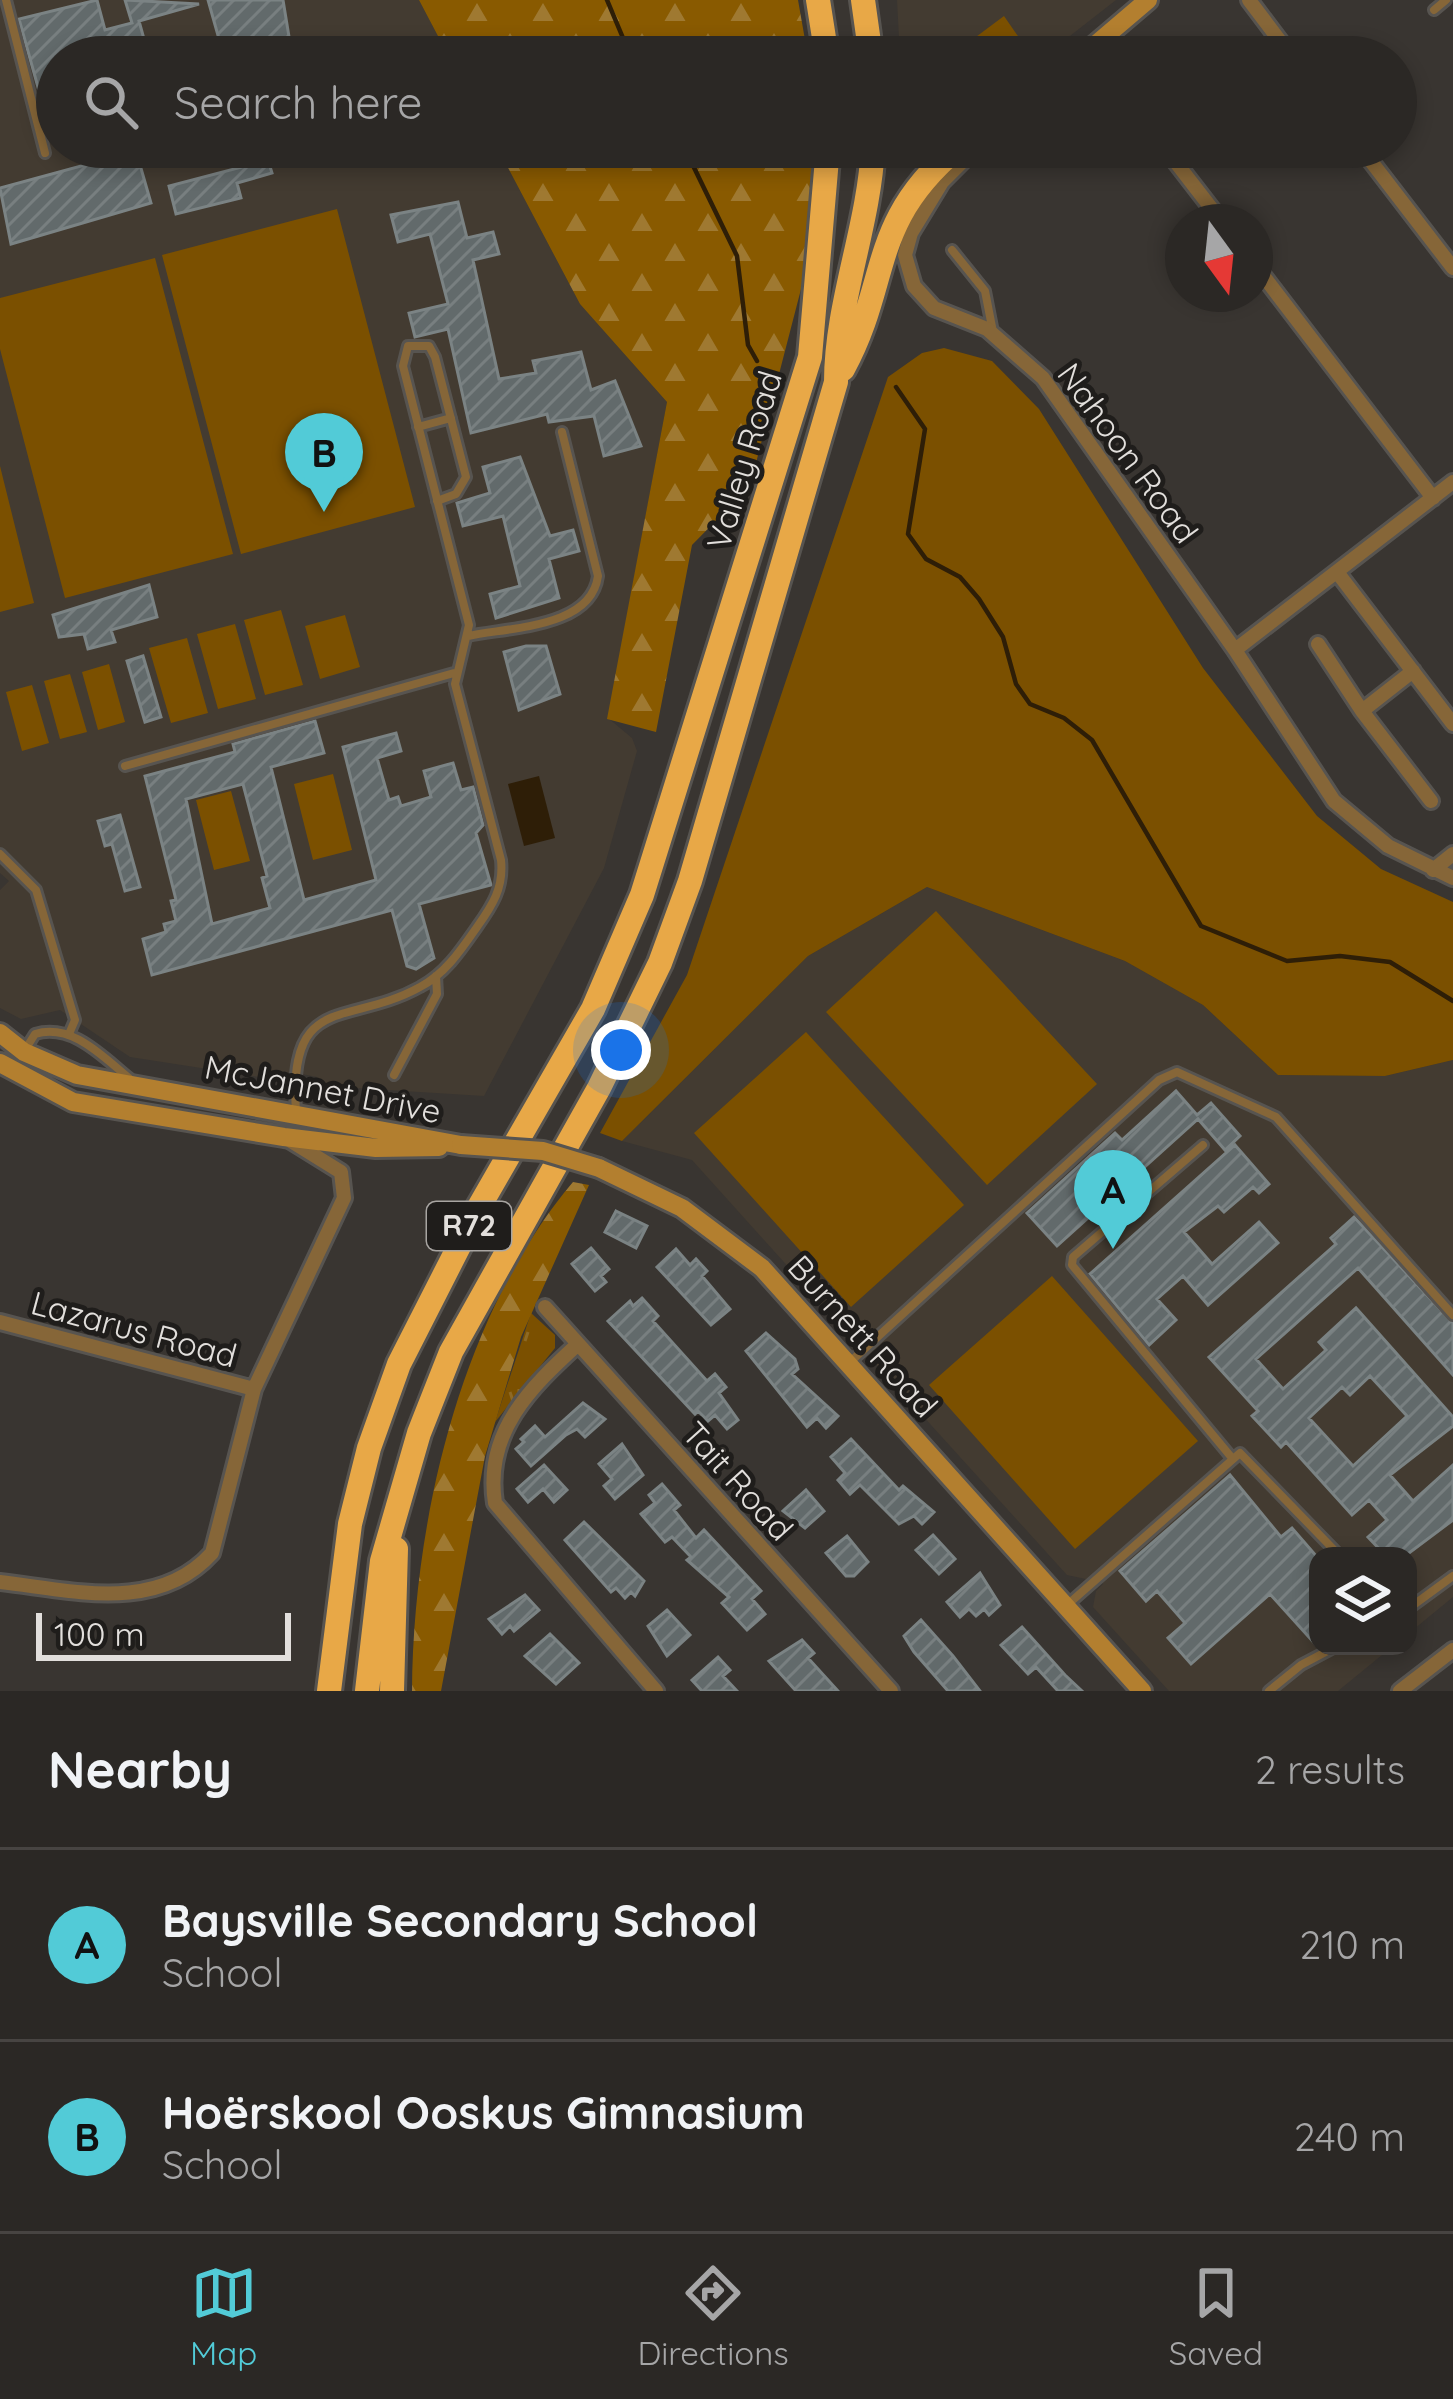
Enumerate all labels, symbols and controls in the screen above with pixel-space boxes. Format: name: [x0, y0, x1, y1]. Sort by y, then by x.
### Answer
search box: [36, 36, 1417, 168]
icon: search: [78, 69, 144, 135]
text: Search here: [174, 74, 422, 130]
north arrow: [1165, 204, 1273, 312]
street label: Nahoon Road: [1049, 355, 1207, 551]
street label: Valley Road: [697, 366, 790, 554]
pin: B: [285, 413, 363, 512]
your location: [591, 1020, 651, 1080]
street label: McJannet Drive: [202, 1046, 445, 1131]
pin: A: [1074, 1150, 1152, 1249]
road number: R72: [427, 1202, 511, 1250]
street label: Burnett Road: [780, 1246, 947, 1425]
street label: Lazarus Road: [27, 1281, 241, 1376]
street label: Tait Road: [674, 1413, 802, 1549]
map controls: [1309, 1547, 1417, 1655]
button: layers: [1309, 1547, 1417, 1655]
scale bar: [36, 1607, 291, 1660]
text: 100 m: [54, 1613, 145, 1654]
text: Nearby: [48, 1737, 232, 1801]
text: 2 results: [1255, 1745, 1405, 1794]
text: Baysville Secondary School: [162, 1892, 758, 1948]
text: A: [75, 1920, 99, 1969]
text: 210 m: [1300, 1920, 1405, 1969]
text: School: [162, 1948, 282, 1997]
text: Hoërskool Ooskus Gimnasium: [162, 2084, 805, 2140]
text: B: [74, 2112, 100, 2161]
text: 240 m: [1294, 2112, 1405, 2161]
text: School: [162, 2140, 282, 2189]
tab: Map: [190, 2260, 257, 2373]
tab: Directions: [637, 2260, 789, 2373]
tab: Saved: [1169, 2260, 1263, 2373]

